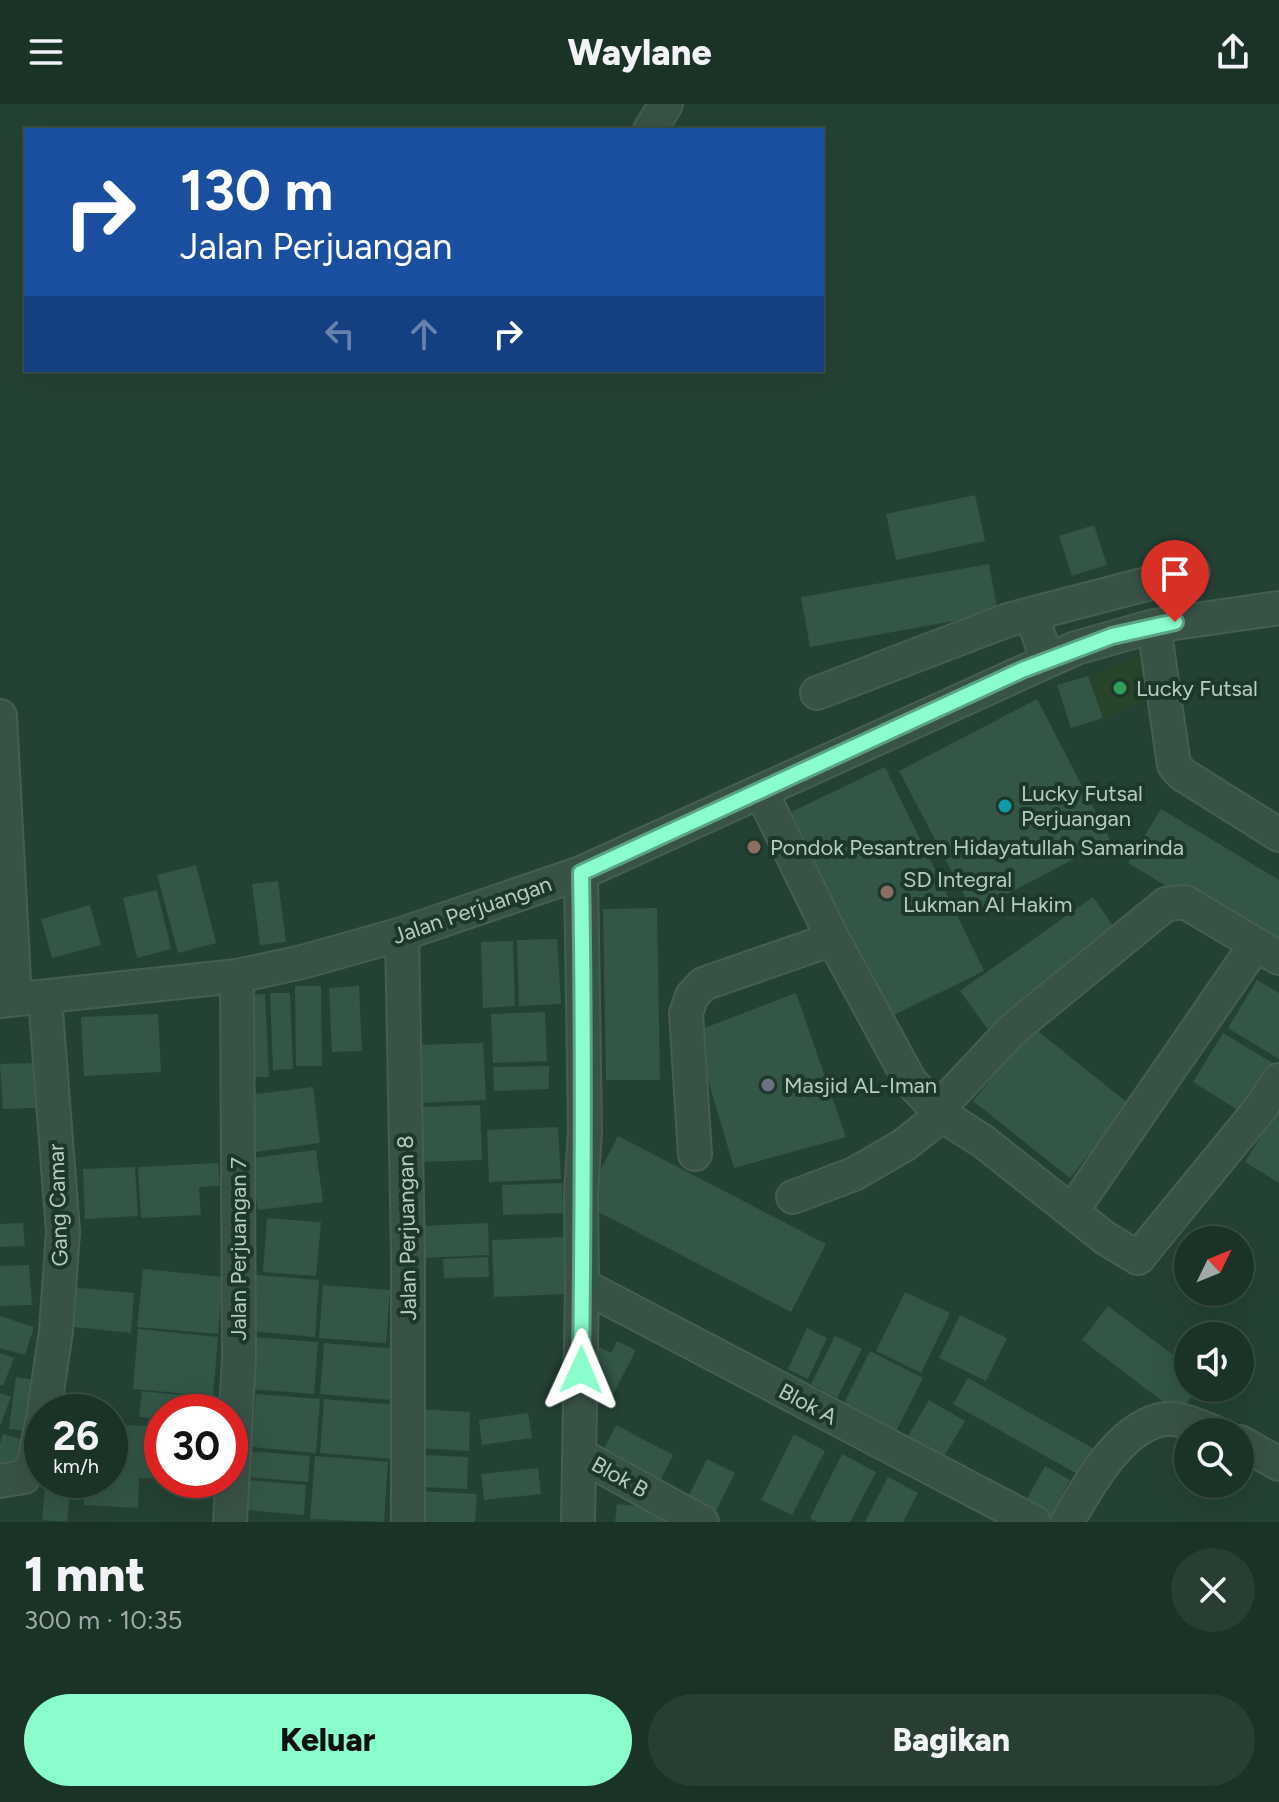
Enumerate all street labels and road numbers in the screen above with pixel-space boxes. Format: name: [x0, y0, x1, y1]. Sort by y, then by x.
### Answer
street label: Jalan Perjuangan: [389, 870, 555, 950]
street label: Jalan Perjuangan 8: [392, 1135, 422, 1321]
street label: Gang Camar: [42, 1142, 74, 1267]
street label: Jalan Perjuangan 7: [225, 1157, 252, 1341]
street label: Blok A: [774, 1378, 842, 1431]
street label: Blok B: [587, 1451, 653, 1503]

